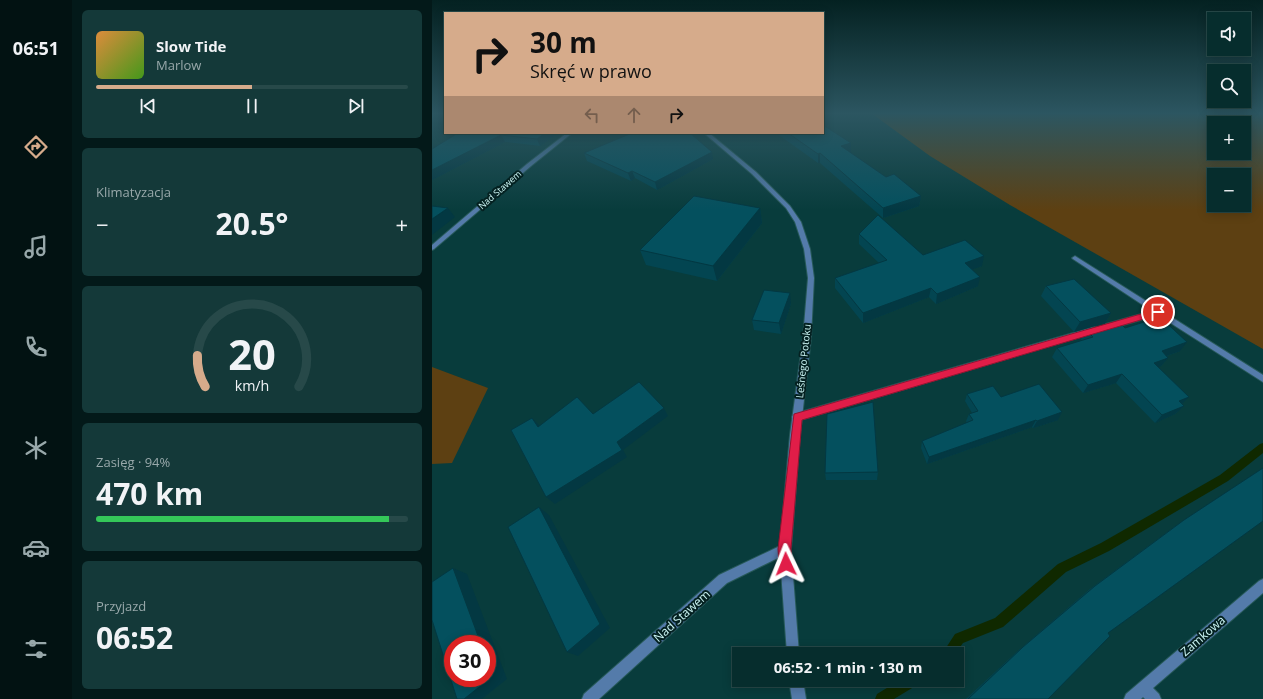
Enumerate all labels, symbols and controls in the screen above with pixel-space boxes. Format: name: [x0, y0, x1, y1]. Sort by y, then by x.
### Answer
map controls: [1207, 12, 1251, 212]
button: sound: [1207, 12, 1251, 56]
text: 30 m: [530, 23, 597, 61]
icon: right: [464, 28, 516, 80]
text: 06:51: [13, 36, 59, 60]
text: Slow Tide: [156, 36, 226, 56]
text: Marlow: [156, 56, 201, 74]
text: Skręć w prawo: [530, 59, 652, 83]
button: search: [1207, 64, 1251, 108]
icon: previous: [137, 95, 159, 117]
icon: pause: [241, 95, 263, 117]
icon: next: [345, 95, 367, 117]
icon: left: [581, 104, 603, 126]
icon: ahead: [623, 104, 645, 126]
icon: right: [665, 104, 687, 126]
button: +: [1207, 116, 1251, 160]
icon: directions: [22, 133, 50, 161]
street label: Nad Stawem: [475, 167, 524, 212]
button: −: [1207, 168, 1251, 212]
text: Klimatyzacja: [96, 183, 171, 201]
text: 20.5°: [216, 203, 288, 244]
text: −: [96, 209, 109, 239]
text: +: [395, 209, 408, 239]
icon: music: [22, 233, 50, 261]
pin: [1141, 295, 1175, 329]
icon: arrive: [1147, 301, 1169, 323]
street label: Leśnego Potoku: [792, 323, 814, 399]
text: 20: [228, 326, 276, 382]
icon: phone: [22, 333, 50, 361]
text: km/h: [235, 376, 269, 395]
icon: climate: [22, 434, 50, 462]
text: Zasięg · 94%: [96, 453, 170, 471]
text: 470 km: [96, 473, 203, 514]
icon: car: [22, 534, 50, 562]
position arrow: [765, 543, 807, 585]
street label: Nad Stawem: [650, 586, 714, 646]
text: Przyjazd: [96, 597, 146, 615]
street label: Zamkowa: [1177, 611, 1229, 660]
text: 06:52: [96, 617, 173, 658]
icon: filters: [22, 635, 50, 663]
speed limit sign: 30: [444, 635, 496, 687]
text: 06:52 · 1 min · 130 m: [774, 657, 922, 677]

